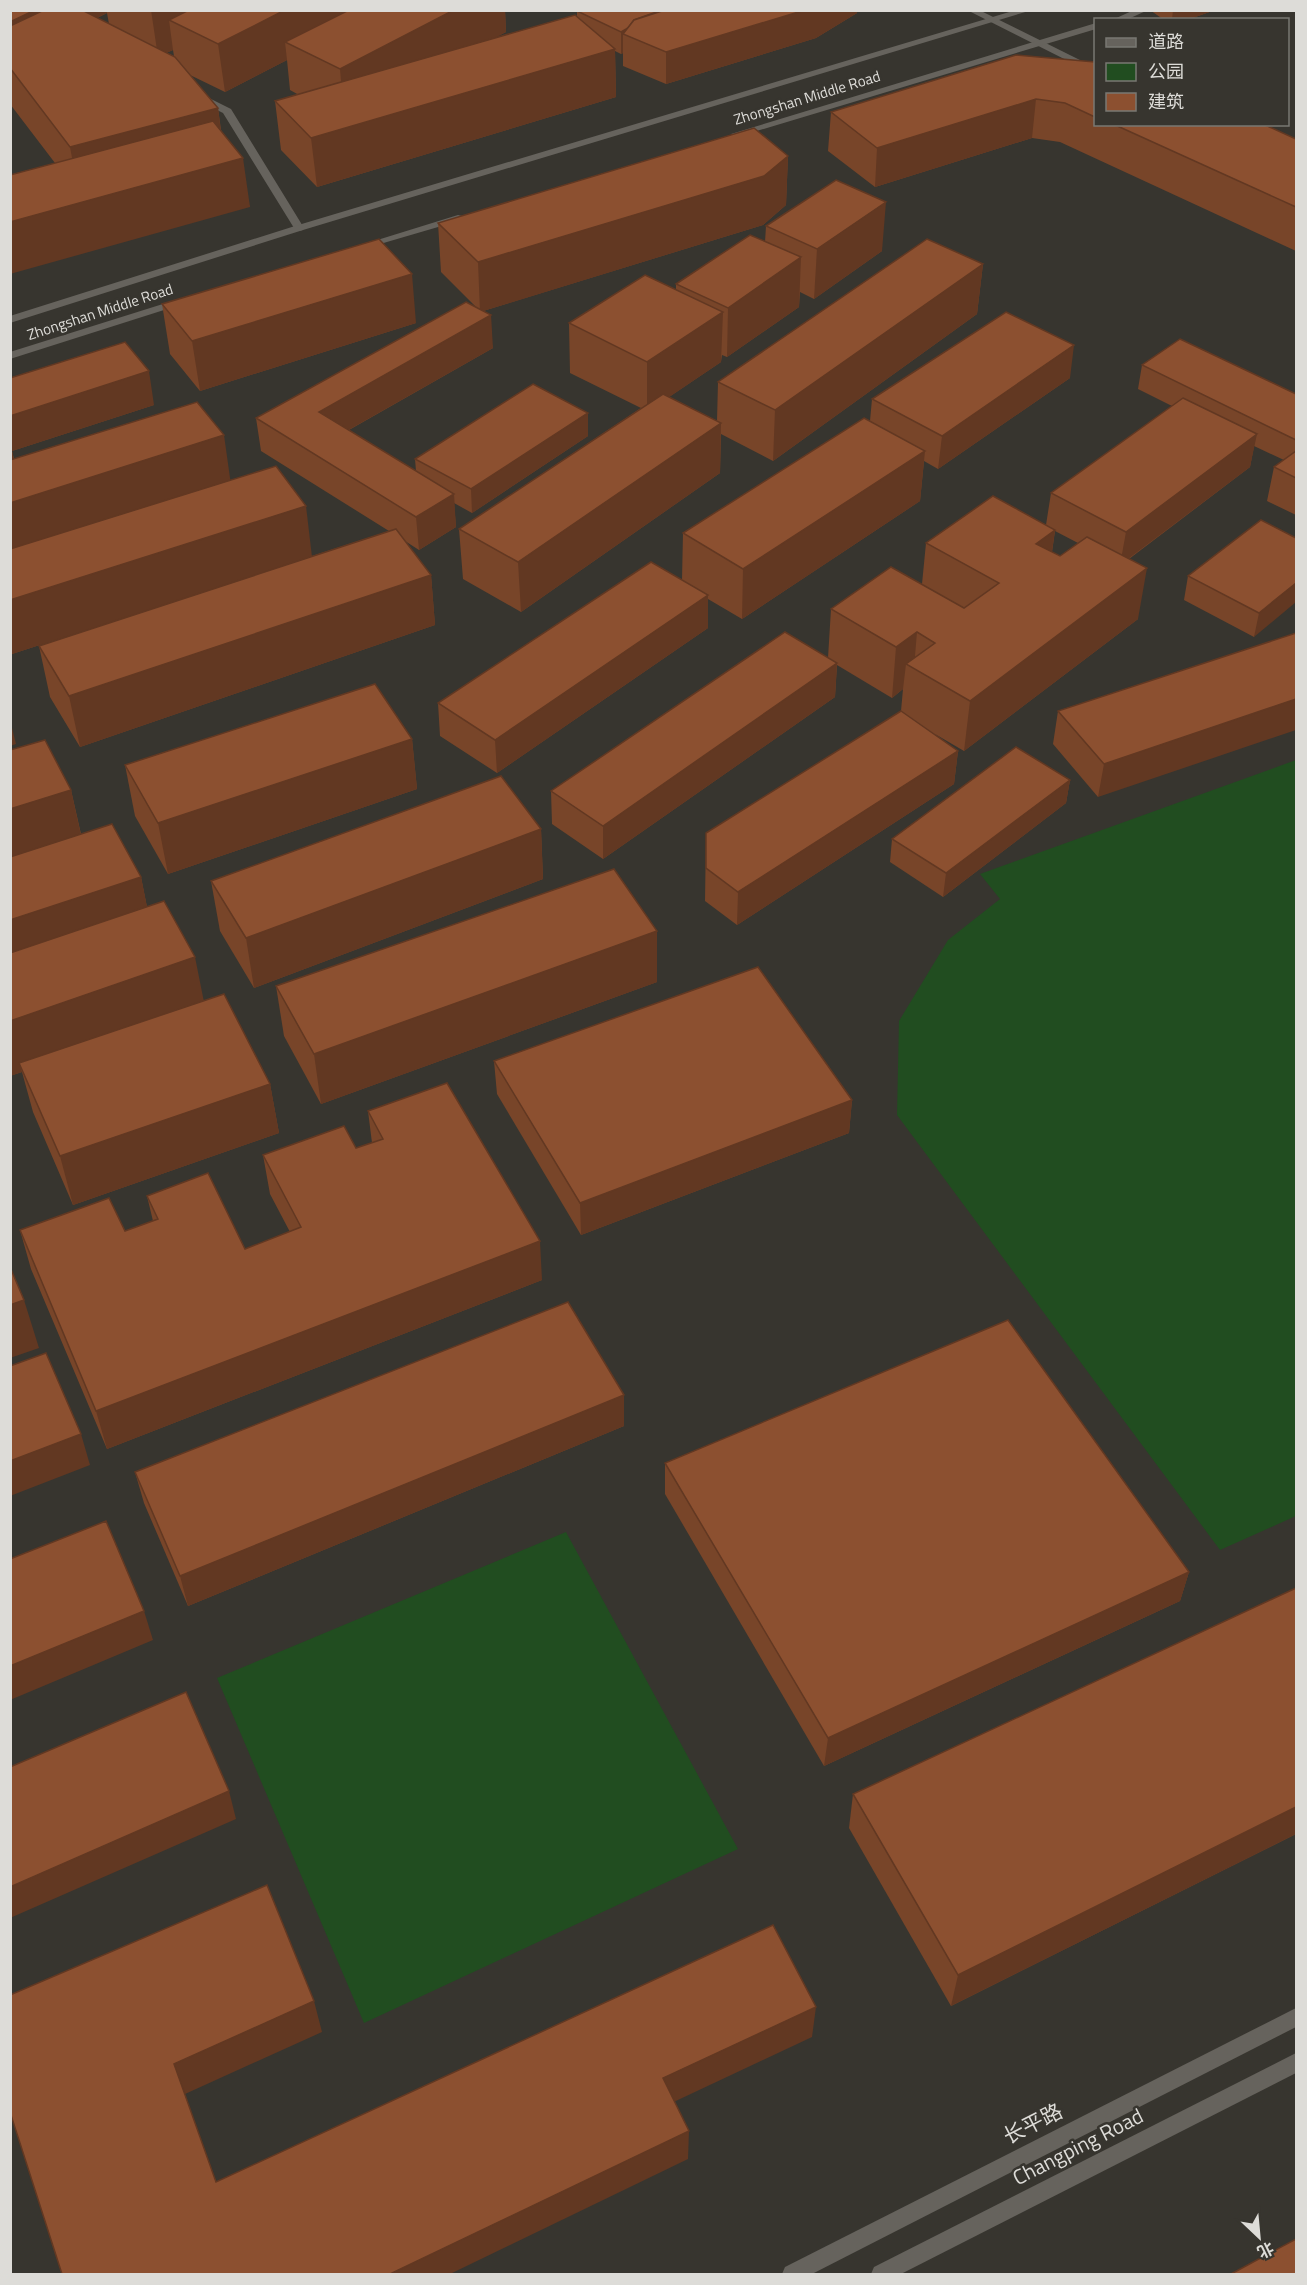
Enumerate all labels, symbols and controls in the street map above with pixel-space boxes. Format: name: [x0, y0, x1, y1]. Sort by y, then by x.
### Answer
legend: [1094, 18, 1289, 126]
text: 道路: [1148, 28, 1184, 55]
text: 公园: [1148, 58, 1184, 85]
street label: Zhongshan Middle Road: [731, 64, 883, 131]
text: 建筑: [1148, 88, 1184, 115]
street label: Zhongshan Middle Road: [24, 277, 176, 346]
street label: 长平路: [997, 2095, 1068, 2152]
street label: Changping Road: [1007, 2099, 1149, 2193]
north arrow: [1229, 2207, 1289, 2267]
text: 北: [1253, 2236, 1278, 2265]

